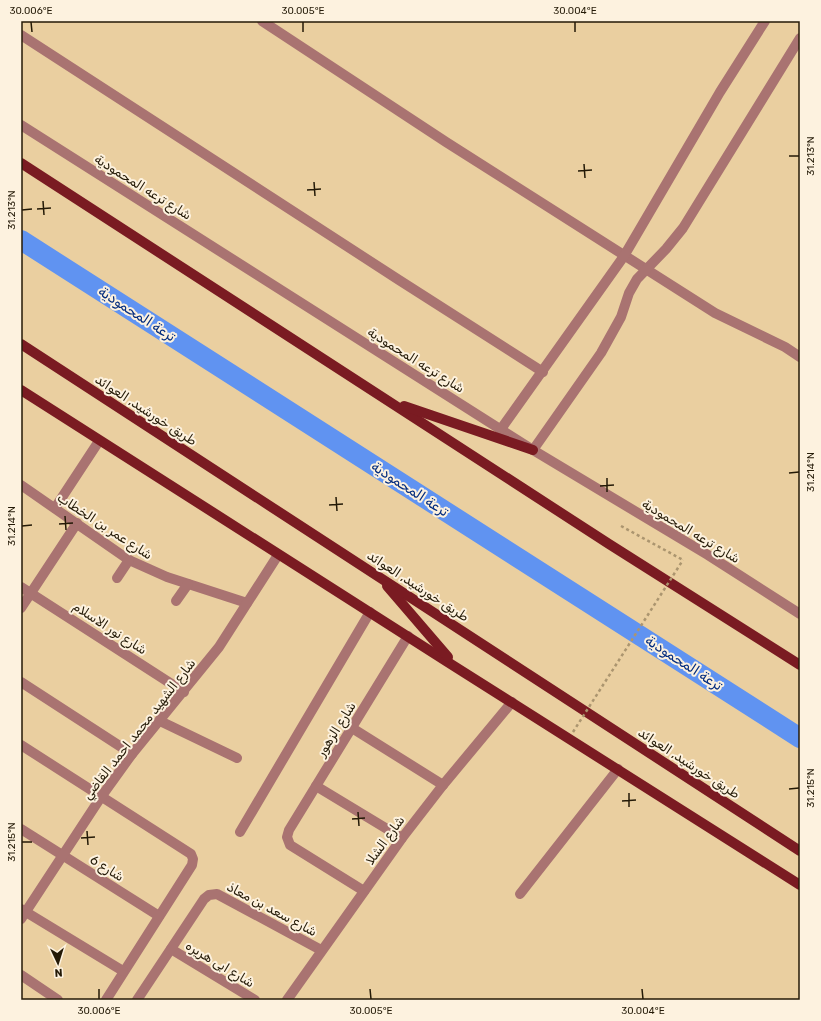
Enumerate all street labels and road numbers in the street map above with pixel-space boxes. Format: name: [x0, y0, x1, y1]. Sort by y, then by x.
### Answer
street label: شارع ترعه المحمودية: [91, 151, 194, 225]
street label: شارع ترعه المحمودية: [364, 324, 467, 398]
street label: طريق خورشيد, العوائد: [92, 372, 200, 449]
street label: شارع عمر بن الخطاب: [54, 490, 155, 564]
street label: شارع ترعه المحمودية: [638, 496, 743, 568]
street label: طريق خورشيد, العوائد: [364, 548, 472, 625]
street label: شارع نور الاسلام: [69, 599, 150, 659]
street label: شارع الشهيد محمد احمد القاضي: [79, 656, 200, 804]
street label: شارع الزهور: [313, 699, 360, 761]
street label: طريق خورشيد, العوائد: [635, 725, 743, 802]
street label: شارع الشلا: [362, 813, 409, 868]
street label: شارع 6: [86, 852, 127, 886]
street label: شارع سعد بن معاذ: [223, 879, 320, 941]
street label: شارع ابى هريره: [182, 938, 257, 992]

